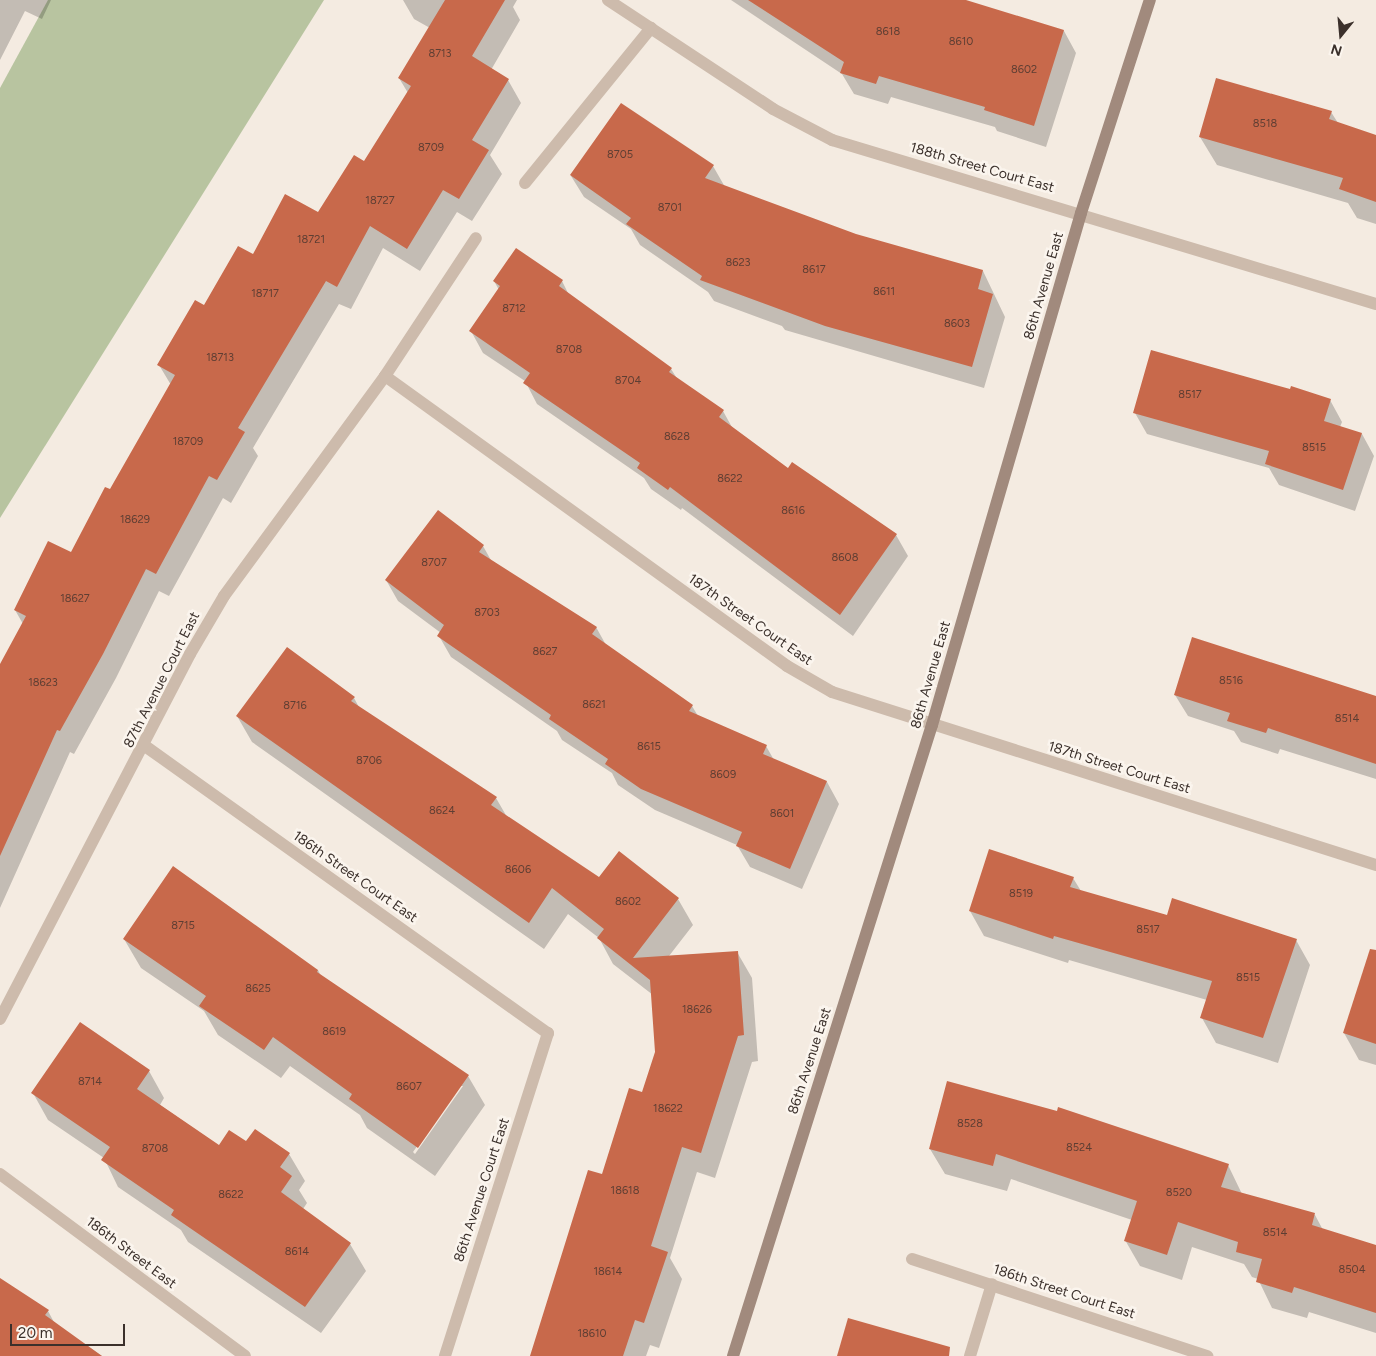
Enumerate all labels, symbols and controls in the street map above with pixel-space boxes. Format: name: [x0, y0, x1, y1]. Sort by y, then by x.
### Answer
north arrow: [1316, 10, 1366, 60]
house number: 8618: [876, 25, 900, 39]
house number: 8610: [949, 35, 973, 49]
text: N: [1329, 40, 1344, 60]
house number: 8713: [428, 47, 452, 61]
house number: 8602: [1011, 63, 1037, 77]
house number: 8518: [1253, 117, 1277, 131]
street label: 188th Street Court East: [908, 139, 1056, 197]
house number: 8709: [418, 141, 444, 155]
house number: 8705: [607, 148, 633, 162]
house number: 18727: [365, 194, 395, 208]
house number: 8701: [658, 201, 682, 215]
street label: 86th Avenue East: [1021, 230, 1067, 342]
house number: 18721: [297, 233, 325, 247]
house number: 8623: [725, 256, 751, 270]
house number: 8617: [802, 263, 826, 277]
house number: 8611: [873, 285, 895, 299]
house number: 18717: [251, 287, 279, 301]
house number: 8712: [502, 302, 526, 316]
house number: 8603: [944, 317, 970, 331]
house number: 8708: [556, 343, 582, 357]
house number: 18713: [206, 351, 234, 365]
house number: 8704: [615, 374, 641, 388]
house number: 8517: [1178, 388, 1202, 402]
house number: 8628: [664, 430, 690, 444]
house number: 18709: [173, 435, 203, 449]
house number: 8515: [1302, 441, 1326, 455]
house number: 8622: [717, 472, 743, 486]
house number: 8616: [781, 504, 805, 518]
house number: 18629: [120, 513, 150, 527]
house number: 8608: [832, 551, 858, 565]
house number: 8707: [421, 556, 447, 570]
street label: 187th Street Court East: [685, 571, 815, 669]
house number: 18627: [60, 592, 90, 606]
house number: 8703: [474, 606, 500, 620]
street label: 87th Avenue Court East: [120, 609, 204, 751]
street label: 86th Avenue East: [908, 619, 954, 731]
house number: 8627: [532, 645, 558, 659]
house number: 8516: [1219, 674, 1243, 688]
house number: 18623: [28, 676, 58, 690]
house number: 8621: [582, 698, 606, 712]
house number: 8716: [283, 699, 307, 713]
house number: 8514: [1335, 712, 1359, 726]
street label: 187th Street Court East: [1046, 738, 1192, 798]
house number: 8615: [637, 740, 661, 754]
house number: 8706: [356, 754, 382, 768]
house number: 8609: [710, 768, 736, 782]
house number: 8624: [429, 804, 455, 818]
house number: 8601: [770, 807, 794, 821]
street label: 186th Street Court East: [289, 828, 421, 926]
house number: 8606: [505, 863, 531, 877]
house number: 8519: [1009, 887, 1033, 901]
house number: 8602: [615, 895, 641, 909]
house number: 8715: [171, 919, 195, 933]
house number: 8517: [1136, 923, 1160, 937]
house number: 8515: [1236, 971, 1260, 985]
house number: 8625: [245, 982, 271, 996]
house number: 18626: [682, 1003, 712, 1017]
street label: 86th Avenue East: [785, 1006, 835, 1116]
house number: 8619: [322, 1025, 346, 1039]
house number: 8714: [78, 1075, 102, 1089]
house number: 8607: [396, 1080, 422, 1094]
house number: 18622: [653, 1102, 683, 1116]
street label: 86th Avenue Court East: [451, 1116, 513, 1264]
house number: 8528: [957, 1117, 983, 1131]
house number: 8524: [1066, 1141, 1092, 1155]
house number: 8708: [142, 1142, 168, 1156]
house number: 18618: [611, 1184, 639, 1198]
house number: 8520: [1166, 1186, 1192, 1200]
house number: 8622: [218, 1188, 244, 1202]
street label: 186th Street East: [83, 1214, 179, 1292]
house number: 8514: [1263, 1226, 1287, 1240]
house number: 8614: [285, 1245, 309, 1259]
street label: 186th Street Court East: [991, 1261, 1137, 1323]
house number: 8504: [1339, 1263, 1365, 1277]
house number: 18614: [594, 1265, 622, 1279]
scale bar: [12, 1314, 128, 1346]
text: 20 m: [18, 1324, 52, 1342]
house number: 18610: [577, 1327, 607, 1341]

